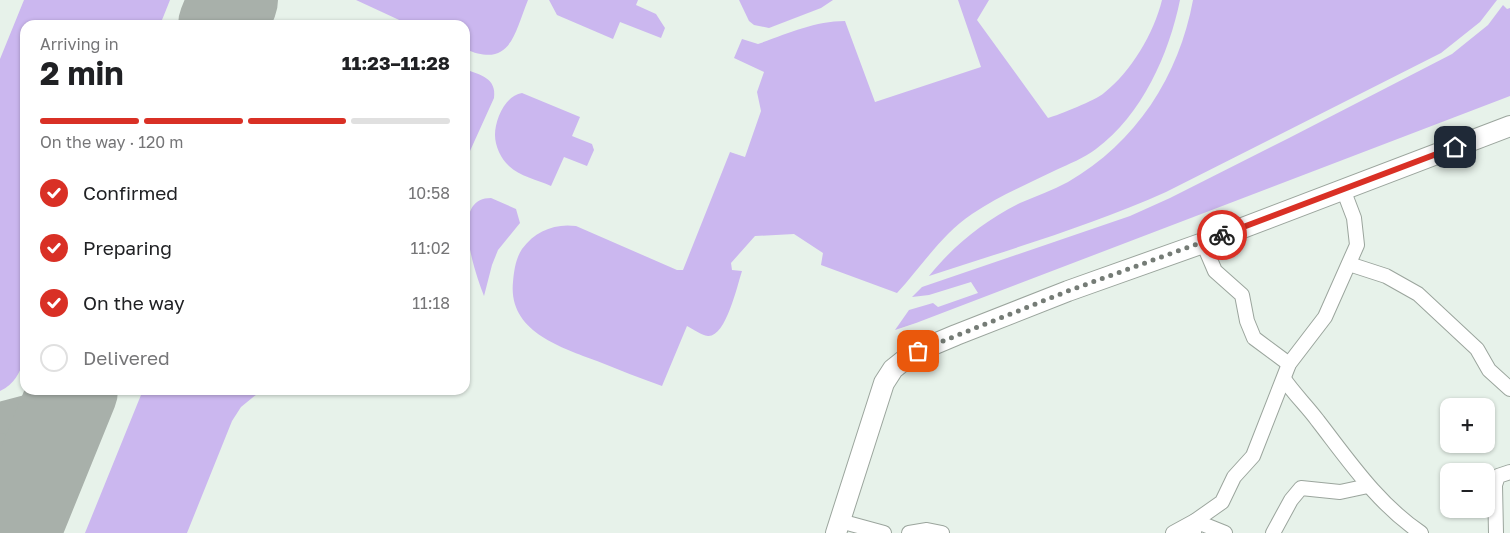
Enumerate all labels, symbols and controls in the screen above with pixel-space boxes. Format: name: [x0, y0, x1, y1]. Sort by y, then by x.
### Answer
text: Arriving in: [40, 34, 119, 54]
text: 11:23–11:28: [342, 51, 450, 74]
text: 2 min: [40, 54, 124, 92]
pin: [1434, 126, 1476, 168]
text: On the way · 120 m: [40, 132, 183, 152]
icon: home: [1441, 133, 1469, 161]
icon: check: [40, 179, 68, 207]
text: Confirmed: [83, 181, 178, 204]
text: 10:58: [408, 183, 450, 203]
courier: [1197, 210, 1247, 260]
icon: bike: [1208, 221, 1236, 249]
icon: check: [40, 234, 68, 262]
text: Preparing: [83, 236, 172, 259]
text: 11:02: [410, 238, 450, 258]
icon: check: [40, 289, 68, 317]
text: On the way: [83, 291, 185, 314]
text: 11:18: [412, 293, 450, 313]
pin: [897, 330, 939, 372]
icon: bag: [904, 337, 932, 365]
text: Delivered: [83, 346, 170, 369]
map controls: [1440, 398, 1495, 518]
button: +: [1440, 398, 1495, 453]
button: −: [1440, 463, 1495, 518]

